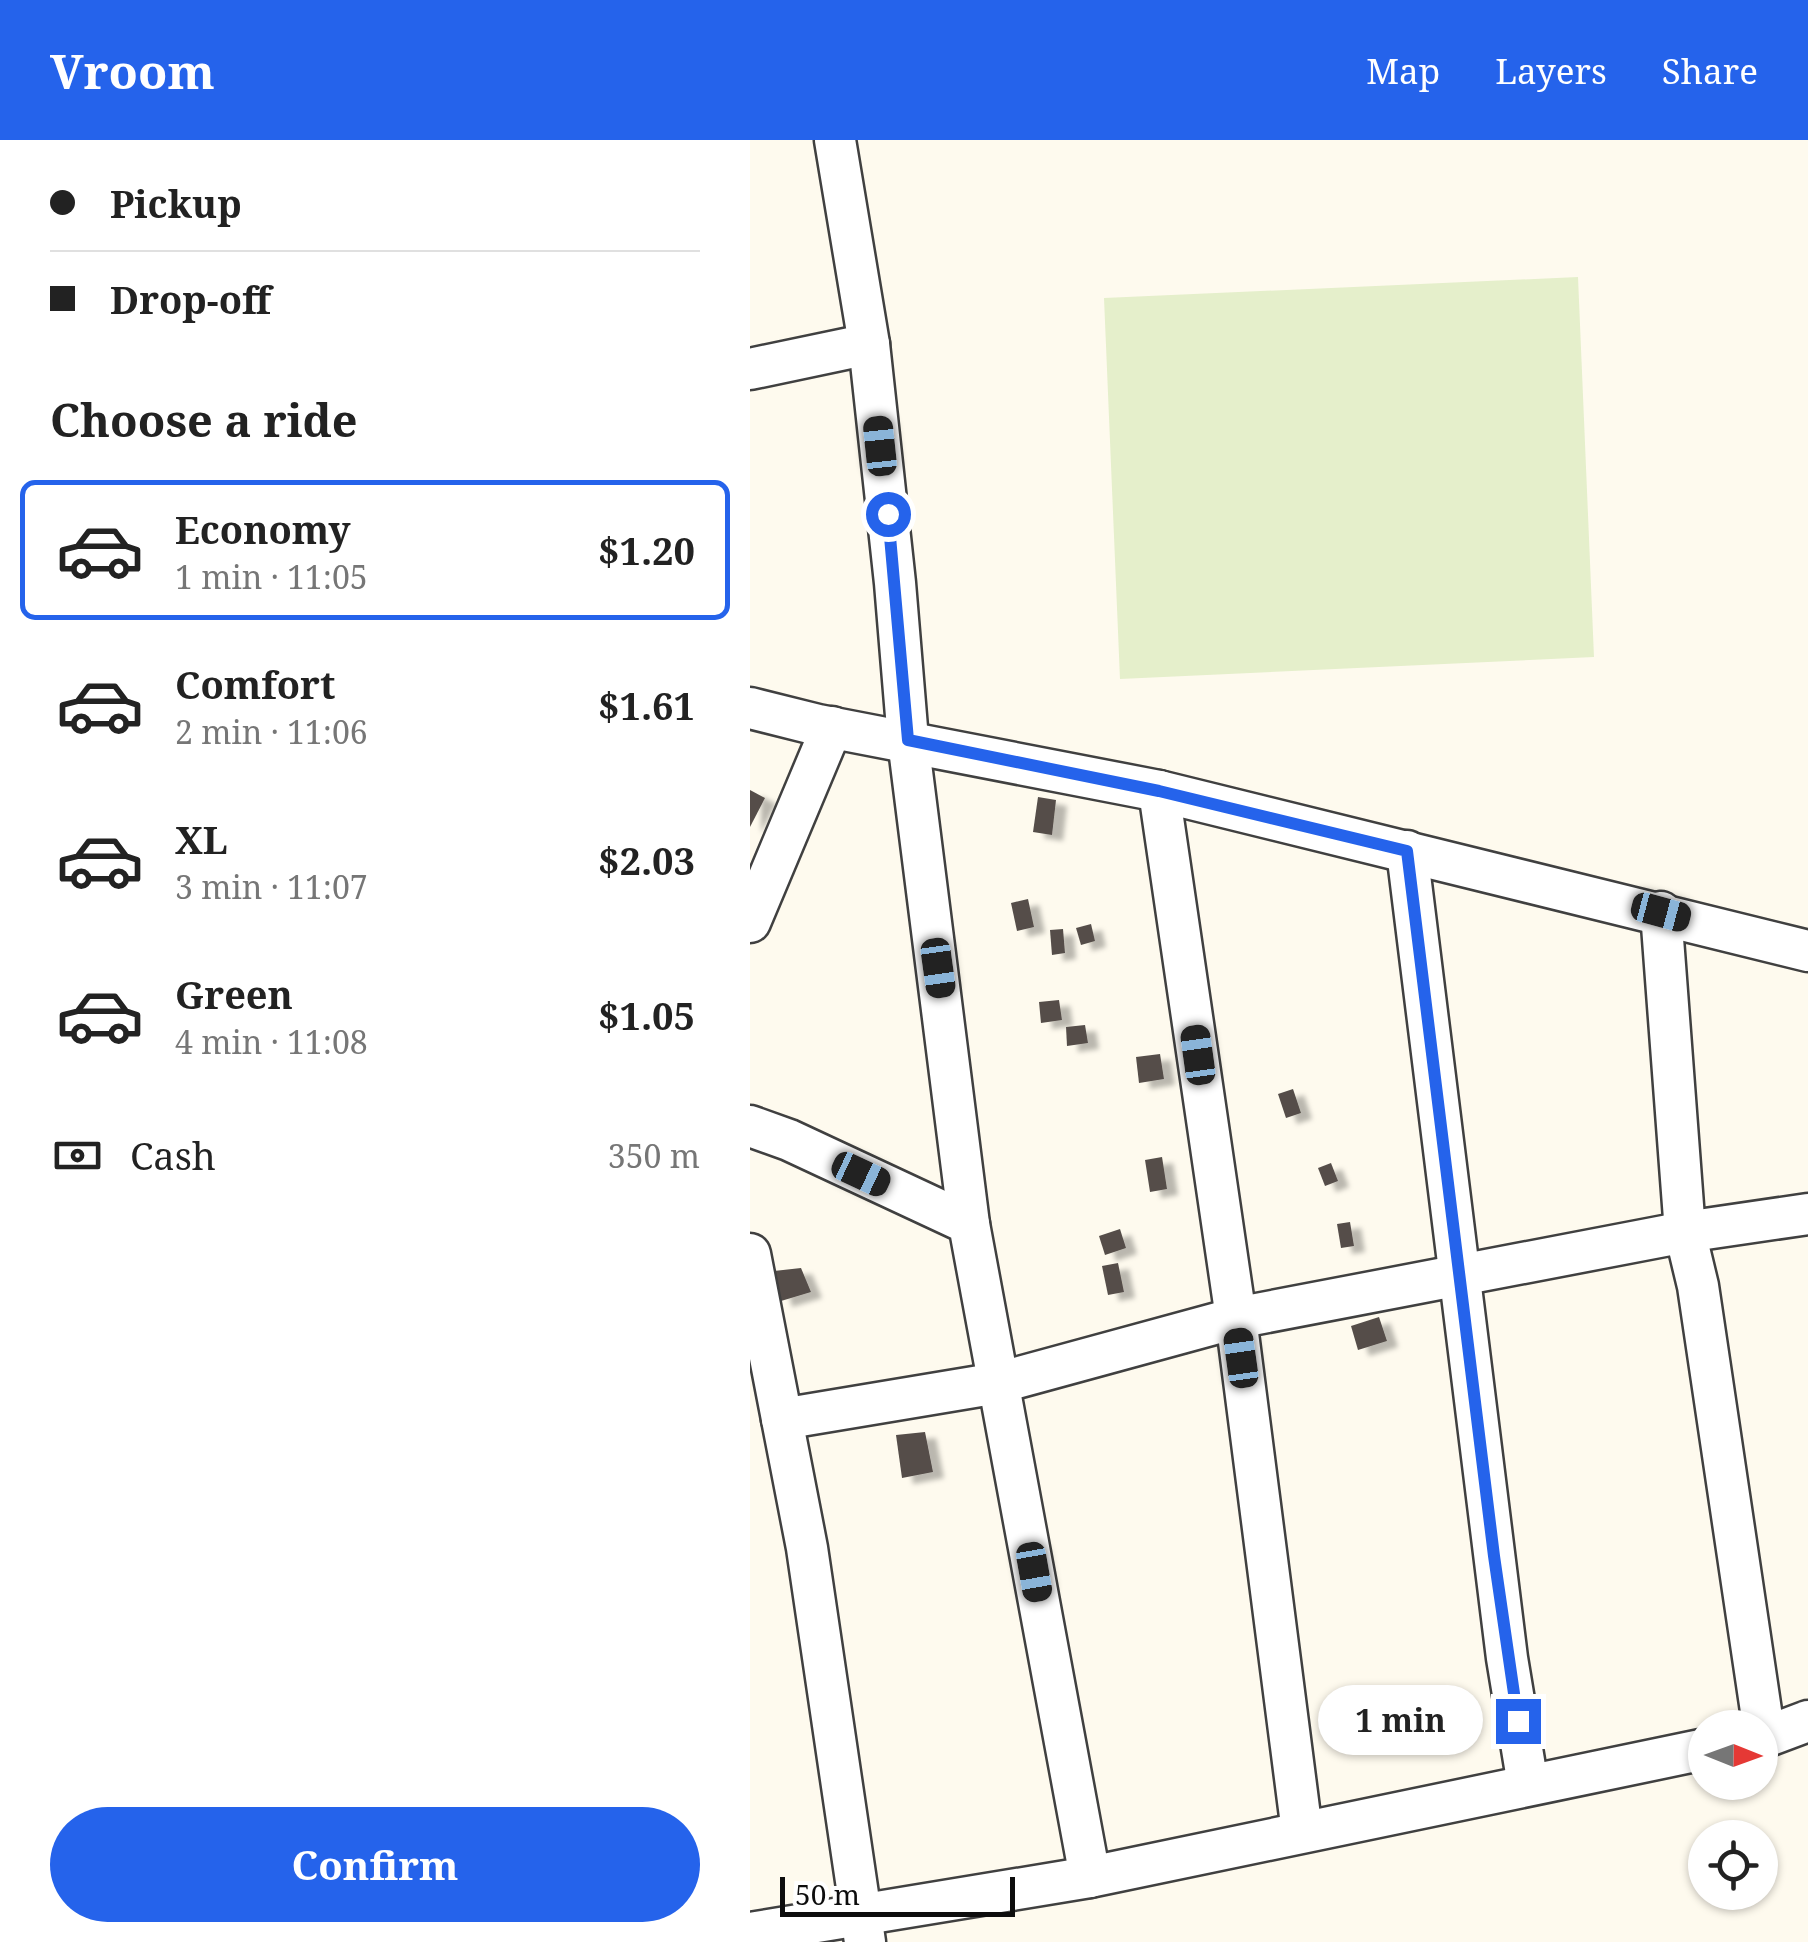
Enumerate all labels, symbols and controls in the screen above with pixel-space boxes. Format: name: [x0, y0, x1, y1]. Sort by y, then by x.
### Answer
text: Vroom: [50, 38, 215, 103]
text: Map: [1366, 47, 1440, 94]
text: Layers: [1495, 47, 1607, 94]
text: Share: [1662, 47, 1758, 94]
text: Pickup: [110, 177, 242, 229]
text: Drop-off: [110, 273, 271, 325]
text: Choose a ride: [50, 389, 358, 450]
car: [862, 415, 898, 477]
route start: [866, 492, 911, 537]
text: Economy: [175, 503, 351, 555]
icon: car: [55, 505, 145, 595]
text: $1.20: [598, 524, 695, 576]
text: 1 min · 11:05: [175, 555, 368, 598]
text: Comfort: [175, 658, 335, 710]
icon: car: [55, 660, 145, 750]
text: $1.61: [598, 679, 695, 731]
text: 2 min · 11:06: [175, 710, 368, 753]
text: XL: [175, 813, 228, 865]
icon: car: [55, 815, 145, 905]
text: $2.03: [598, 834, 695, 886]
text: 3 min · 11:07: [175, 865, 368, 908]
car: [1628, 890, 1694, 934]
car: [919, 936, 957, 1000]
text: Green: [175, 968, 293, 1020]
icon: car: [55, 970, 145, 1060]
text: $1.05: [598, 989, 695, 1041]
text: 4 min · 11:08: [175, 1020, 368, 1063]
car: [1179, 1023, 1217, 1087]
icon: cash: [50, 1128, 105, 1183]
text: Cash: [130, 1129, 216, 1181]
text: 350 m: [608, 1134, 700, 1177]
car: [827, 1148, 895, 1200]
car: [1222, 1326, 1260, 1390]
car: [1014, 1540, 1054, 1604]
callout: 1 min: [1318, 1686, 1483, 1756]
text: 1 min: [1355, 1698, 1446, 1741]
route end: [1496, 1699, 1541, 1744]
north arrow: [1688, 1710, 1778, 1800]
map controls: [1688, 1710, 1778, 1910]
button: Confirm: [50, 1807, 700, 1922]
button: locate: [1688, 1820, 1778, 1910]
scale bar: [780, 1872, 1015, 1916]
text: 50 m: [795, 1875, 860, 1913]

